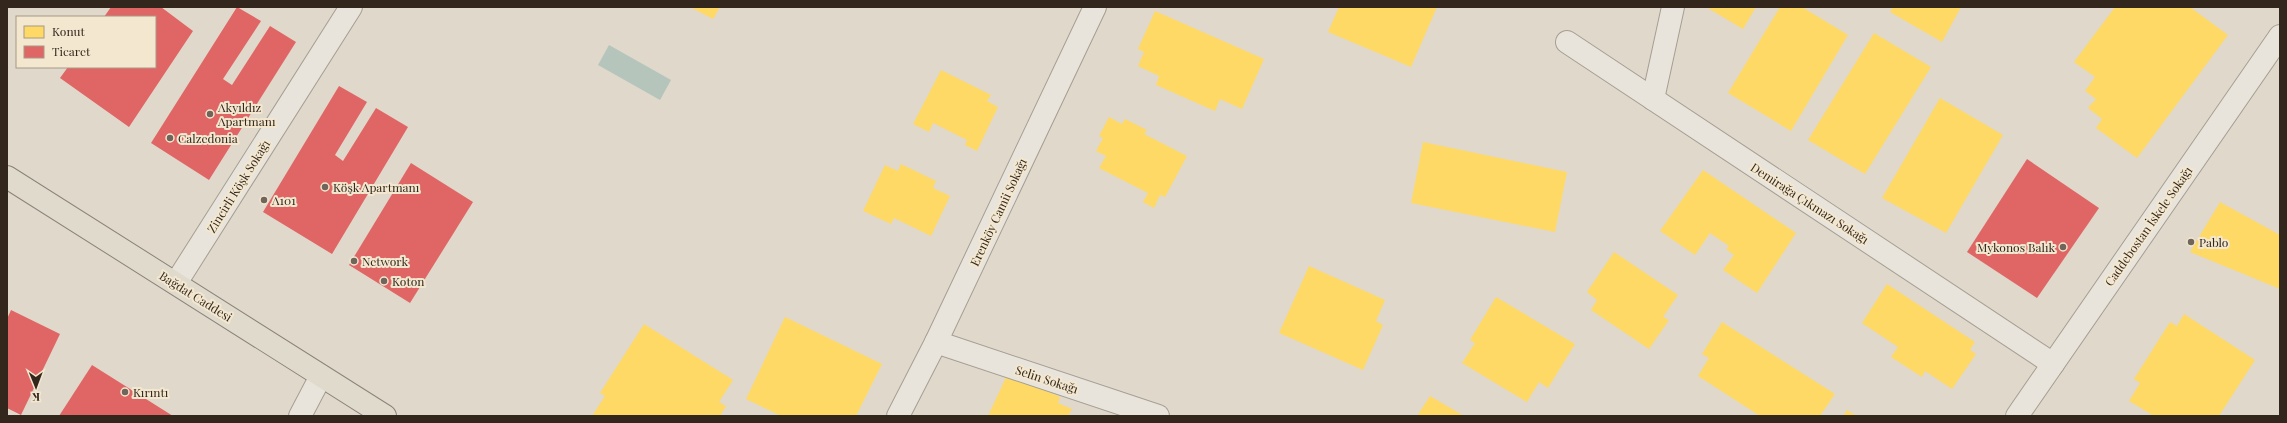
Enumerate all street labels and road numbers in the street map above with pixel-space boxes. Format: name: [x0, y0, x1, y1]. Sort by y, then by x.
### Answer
street label: Zincirli Köşk Sokağı: [203, 136, 273, 235]
street label: Erenköy Camii Sokağı: [966, 155, 1030, 269]
street label: Demirağa Çıkmazı Sokağı: [1748, 159, 1873, 247]
street label: Caddebostan İskele Sokağı: [2101, 163, 2196, 289]
street label: Bağdat Caddesi: [157, 267, 236, 325]
street label: Selin Sokağı: [1014, 361, 1081, 397]

